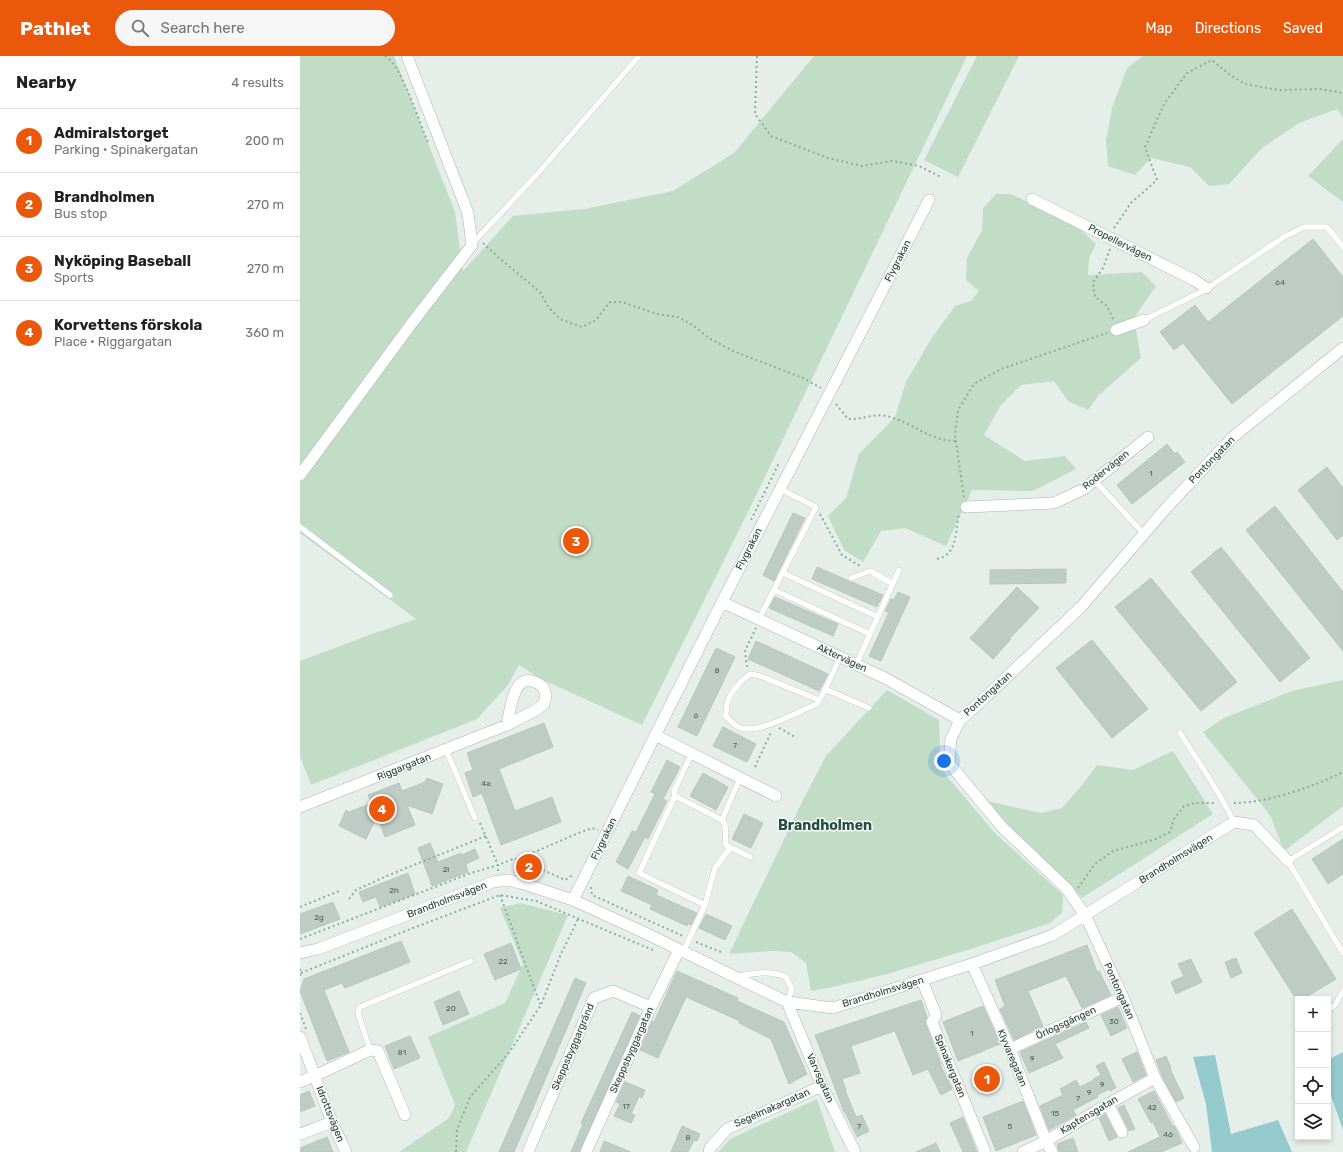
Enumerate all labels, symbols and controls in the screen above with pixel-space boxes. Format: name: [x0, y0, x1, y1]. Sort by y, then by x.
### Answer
search box: [115, 10, 395, 46]
text: Pathlet: [20, 17, 91, 40]
icon: search: [129, 17, 151, 39]
text: Search here: [161, 19, 245, 37]
text: Map: [1146, 20, 1173, 37]
text: Directions: [1195, 20, 1261, 37]
text: Saved: [1283, 20, 1323, 37]
text: Nearby: [16, 72, 77, 92]
text: 4 results: [231, 75, 284, 90]
text: Admiralstorget: [54, 124, 169, 142]
text: 1: [26, 133, 32, 148]
text: 200 m: [245, 133, 284, 148]
text: Parking · Spinakergatan: [54, 142, 198, 157]
text: Brandholmen: [54, 188, 155, 206]
text: 2: [25, 197, 33, 212]
text: 270 m: [247, 197, 284, 212]
text: Bus stop: [54, 206, 107, 221]
street label: Propellervägen: [1086, 222, 1154, 264]
street label: Flygrakan: [882, 238, 914, 284]
text: Nyköping Baseball: [54, 252, 191, 270]
text: 3: [25, 261, 33, 276]
text: 270 m: [247, 261, 284, 276]
text: Sports: [54, 270, 94, 285]
house number: 64: [1275, 278, 1285, 287]
text: Korvettens förskola: [54, 316, 202, 334]
text: 4: [25, 325, 33, 340]
text: 360 m: [245, 325, 284, 340]
text: Place · Riggargatan: [54, 334, 172, 349]
street label: Pontongatan: [1187, 434, 1237, 486]
street label: Rodervägen: [1080, 448, 1132, 492]
house number: 1: [1149, 469, 1153, 478]
pin: 3: [563, 526, 589, 556]
street label: Flygrakan: [733, 526, 765, 572]
street label: Aktervägen: [815, 641, 869, 675]
house number: 8: [714, 666, 720, 675]
street label: Pontongatan: [961, 669, 1015, 719]
house number: 6: [694, 711, 699, 720]
house number: 7: [733, 741, 737, 750]
street label: Riggargatan: [375, 751, 433, 783]
your location: [934, 751, 954, 771]
house number: 4a: [481, 779, 491, 788]
pin: 4: [369, 794, 395, 824]
street label: Flygrakan: [589, 816, 619, 862]
district label: Brandholmen: [778, 817, 872, 834]
street label: Brandholmsvägen: [1137, 832, 1215, 886]
pin: 2: [516, 852, 542, 882]
house number: 2i: [443, 865, 449, 874]
street label: Brandholmsvägen: [405, 879, 489, 921]
house number: 2h: [389, 886, 399, 895]
house number: 2g: [314, 913, 324, 922]
house number: 22: [498, 957, 508, 966]
street label: Pontongatan: [1101, 961, 1137, 1021]
street label: Brandholmsvägen: [841, 974, 925, 1010]
map controls: [1295, 996, 1331, 1140]
button: +: [1295, 996, 1331, 1032]
street label: Skeppsbyggargränd: [549, 1002, 597, 1092]
house number: 20: [446, 1004, 456, 1013]
street label: Örlogsgängen: [1034, 1004, 1098, 1042]
street label: Skeppsbyggargatan: [608, 1005, 656, 1095]
house number: 30: [1109, 1017, 1119, 1026]
street label: Klyvaregatan: [995, 1028, 1029, 1088]
house number: 1: [970, 1029, 974, 1038]
button: −: [1295, 1032, 1331, 1068]
street label: Spinakergatan: [932, 1033, 968, 1099]
house number: 81: [398, 1048, 406, 1057]
street label: Varvsgatan: [804, 1051, 836, 1105]
house number: 9: [1030, 1054, 1035, 1063]
pin: 1: [974, 1064, 1000, 1094]
button: locate: [1295, 1068, 1331, 1104]
house number: 9: [1100, 1080, 1105, 1089]
street label: Idrottsvägen: [313, 1084, 347, 1144]
street label: Segelmakargatan: [732, 1086, 812, 1130]
house number: 9: [1087, 1088, 1092, 1097]
street label: Kaptensgatan: [1058, 1093, 1120, 1137]
house number: 7: [1076, 1094, 1080, 1103]
house number: 17: [622, 1102, 630, 1111]
house number: 42: [1147, 1103, 1157, 1112]
button: layers: [1295, 1104, 1331, 1140]
house number: 15: [1051, 1109, 1059, 1118]
house number: 7: [857, 1122, 861, 1131]
house number: 5: [1008, 1122, 1013, 1131]
house number: 46: [1163, 1130, 1173, 1139]
house number: 8: [685, 1133, 691, 1142]

